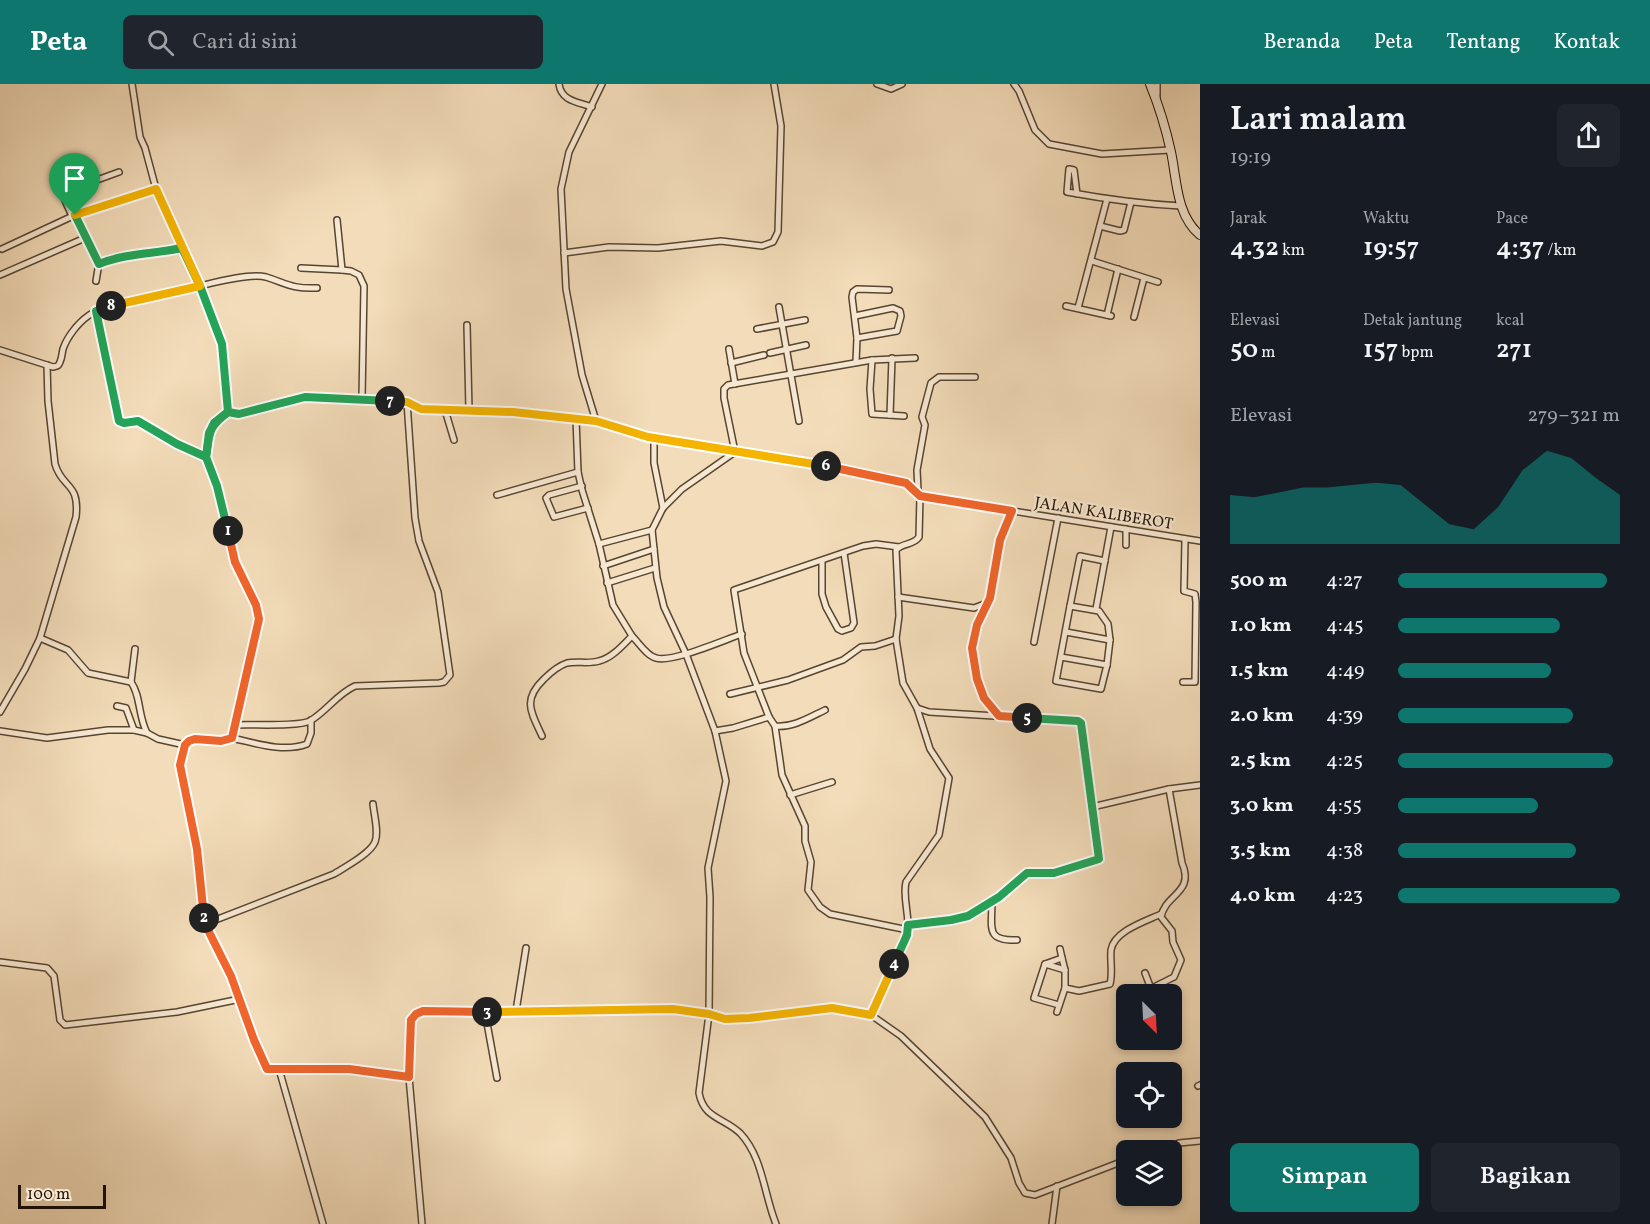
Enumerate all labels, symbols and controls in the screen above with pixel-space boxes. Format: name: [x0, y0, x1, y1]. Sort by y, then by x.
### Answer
search box: [123, 15, 543, 69]
text: Peta: [30, 23, 87, 62]
icon: search: [144, 26, 177, 59]
text: Cari di sini: [192, 27, 297, 58]
text: Beranda: [1263, 28, 1341, 57]
text: Peta: [1374, 28, 1413, 57]
text: Tentang: [1446, 28, 1521, 57]
text: Kontak: [1554, 28, 1620, 57]
text: Lari malam: [1230, 98, 1407, 144]
button: share: [1557, 104, 1620, 167]
text: 19:19: [1230, 144, 1271, 172]
pin: [49, 153, 100, 215]
icon: arrive: [58, 162, 91, 195]
text: Jarak: [1230, 208, 1267, 230]
text: Waktu: [1363, 208, 1409, 230]
text: Pace: [1496, 208, 1528, 230]
text: 4.32: [1230, 230, 1279, 266]
text: 19:57: [1363, 230, 1419, 266]
text: 4:37: [1496, 230, 1544, 266]
text: km: [1279, 240, 1305, 262]
text: /km: [1544, 240, 1576, 262]
pin: 8: [96, 291, 126, 321]
text: 8: [107, 295, 115, 317]
text: Elevasi: [1230, 310, 1280, 332]
text: Detak jantung: [1363, 310, 1462, 332]
text: kcal: [1496, 310, 1524, 332]
text: 50: [1230, 332, 1258, 368]
text: 157: [1363, 332, 1398, 368]
text: 271: [1496, 332, 1532, 368]
text: m: [1258, 342, 1275, 364]
text: bpm: [1398, 342, 1434, 364]
pin: 7: [375, 386, 405, 416]
text: 7: [386, 390, 394, 412]
text: Elevasi: [1230, 402, 1292, 430]
text: 279–321 m: [1528, 402, 1620, 430]
pin: 6: [811, 451, 841, 481]
text: 6: [822, 455, 830, 477]
street label: JALAN KALIBEROT: [1033, 492, 1175, 536]
pin: 1: [213, 516, 243, 546]
text: 1: [225, 520, 231, 542]
text: 500 m: [1230, 567, 1288, 595]
text: 4:27: [1326, 567, 1363, 595]
text: 1.0 km: [1230, 612, 1292, 640]
text: 4:45: [1326, 612, 1364, 640]
text: 1.5 km: [1230, 657, 1289, 685]
text: 4:49: [1326, 657, 1364, 685]
text: 2.0 km: [1230, 702, 1294, 730]
text: 4:39: [1326, 702, 1363, 730]
pin: 5: [1012, 703, 1042, 733]
text: 5: [1023, 707, 1031, 729]
text: 2.5 km: [1230, 747, 1291, 775]
text: 4:25: [1326, 747, 1363, 775]
text: 3.0 km: [1230, 792, 1294, 820]
text: 4:55: [1326, 792, 1362, 820]
text: 3.5 km: [1230, 837, 1291, 865]
text: 4:38: [1326, 837, 1363, 865]
text: 4.0 km: [1230, 882, 1296, 910]
text: 4:23: [1326, 882, 1363, 910]
pin: 2: [189, 903, 219, 933]
text: 2: [200, 907, 208, 929]
pin: 4: [879, 949, 909, 979]
text: 4: [889, 953, 899, 975]
north arrow: [1116, 984, 1182, 1050]
map controls: [1116, 984, 1182, 1206]
pin: 3: [472, 997, 502, 1027]
text: 3: [483, 1001, 491, 1023]
button: locate: [1116, 1062, 1182, 1128]
button: layers: [1116, 1140, 1182, 1206]
button: Simpan: [1230, 1143, 1419, 1212]
button: Bagikan: [1431, 1143, 1620, 1212]
scale bar: [18, 1182, 106, 1210]
text: 100 m: [27, 1184, 70, 1206]

